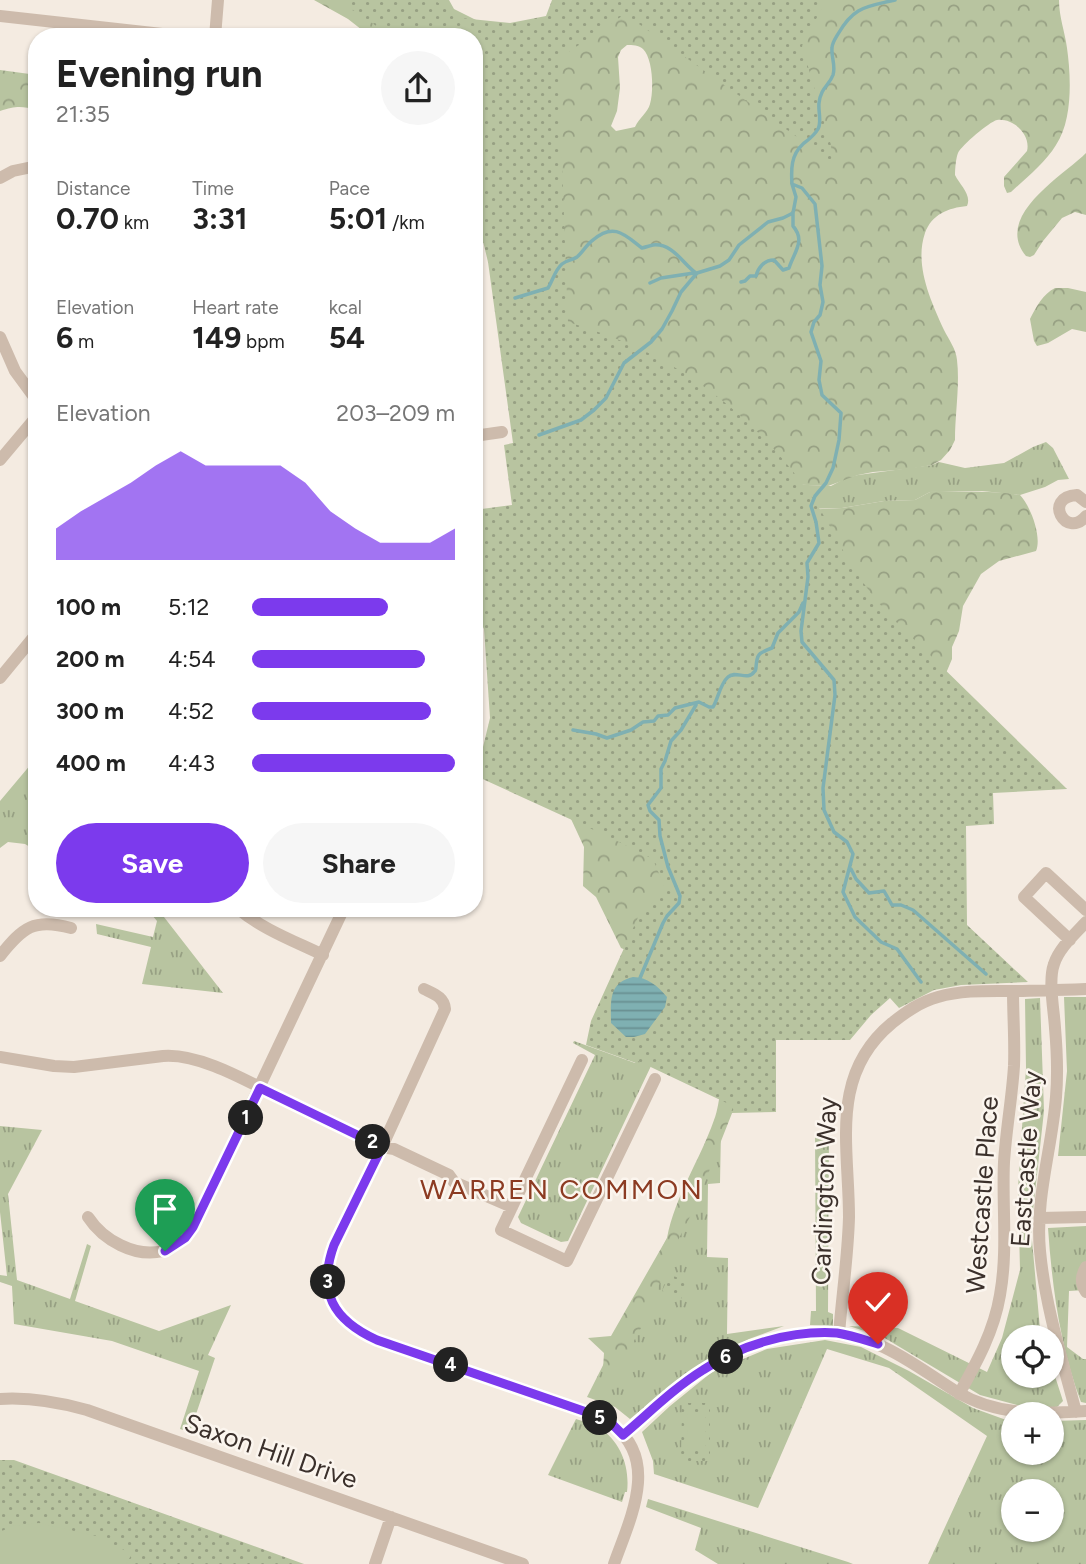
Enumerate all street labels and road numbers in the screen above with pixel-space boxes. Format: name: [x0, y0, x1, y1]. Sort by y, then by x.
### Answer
street label: Eastcastle Way: [1004, 1069, 1048, 1248]
street label: Westcastle Place: [959, 1095, 1005, 1295]
street label: Cardington Way: [805, 1096, 843, 1286]
street label: Saxon Hill Drive: [180, 1406, 362, 1496]

